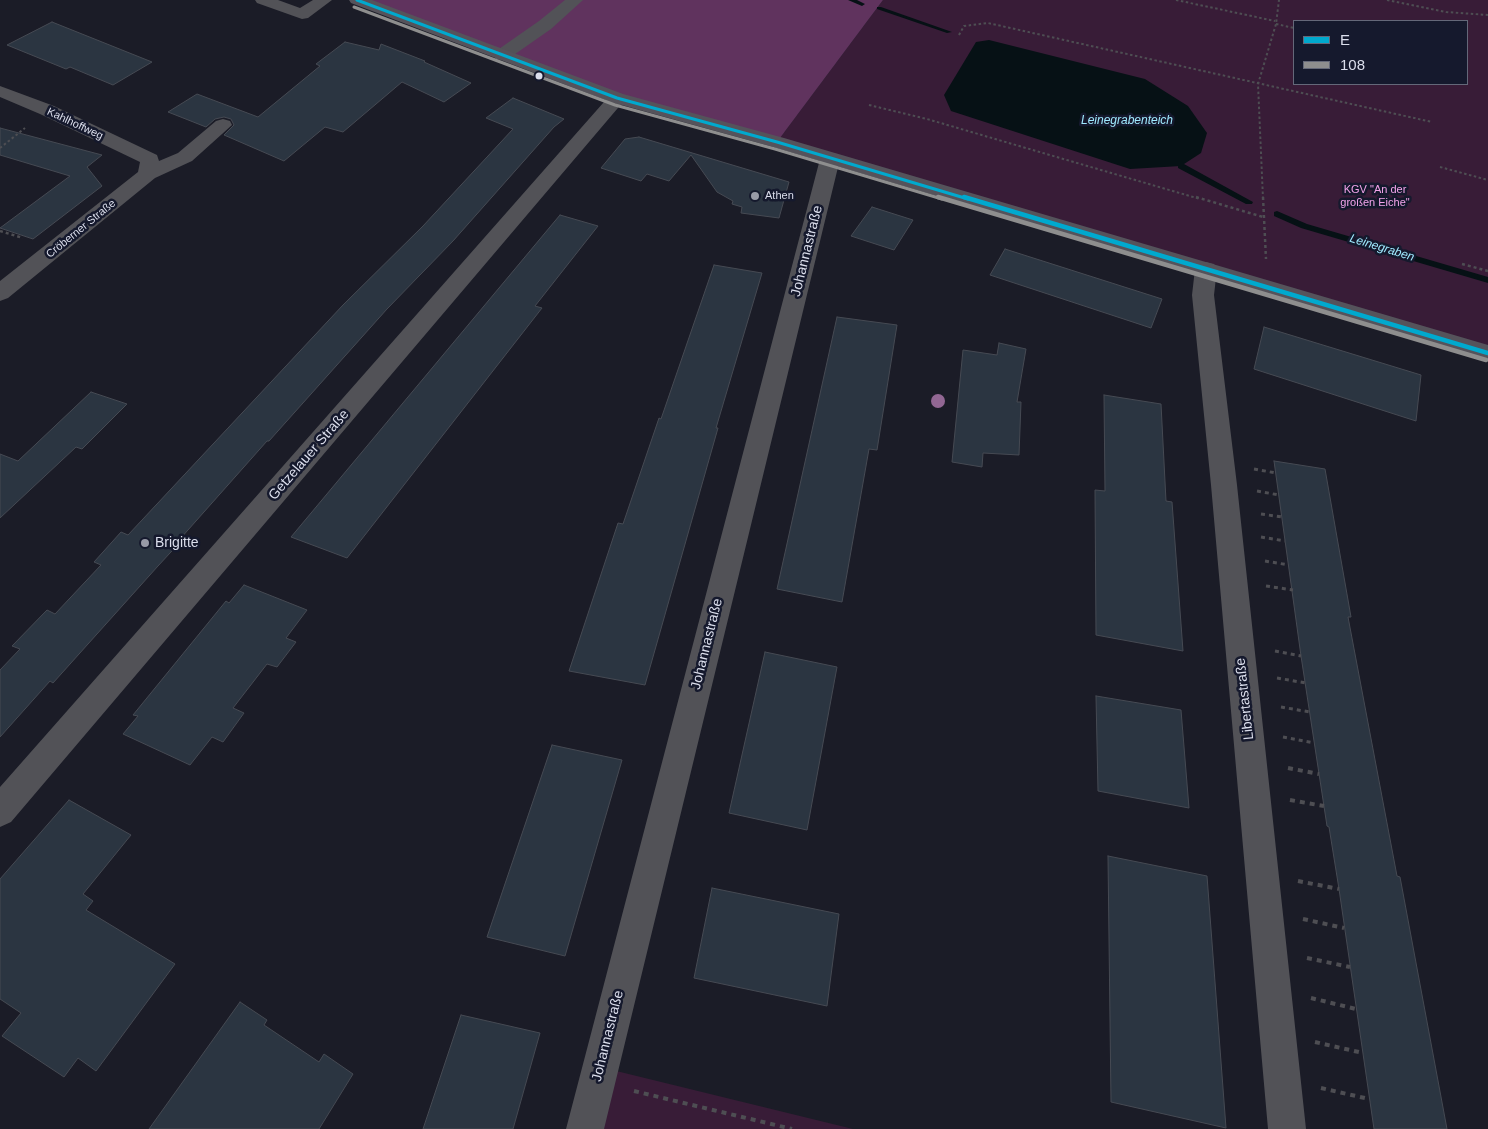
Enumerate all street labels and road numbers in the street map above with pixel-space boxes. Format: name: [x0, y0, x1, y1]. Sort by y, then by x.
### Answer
street label: Kahlhoffweg: [45, 105, 105, 143]
street label: Cröberner Straße: [44, 197, 118, 261]
street label: Johannastraße: [788, 204, 826, 298]
street label: Getzelauer Straße: [265, 406, 353, 504]
street label: Johannastraße: [688, 597, 726, 691]
street label: Libertastraße: [1232, 657, 1258, 741]
street label: Johannastraße: [589, 989, 627, 1083]

